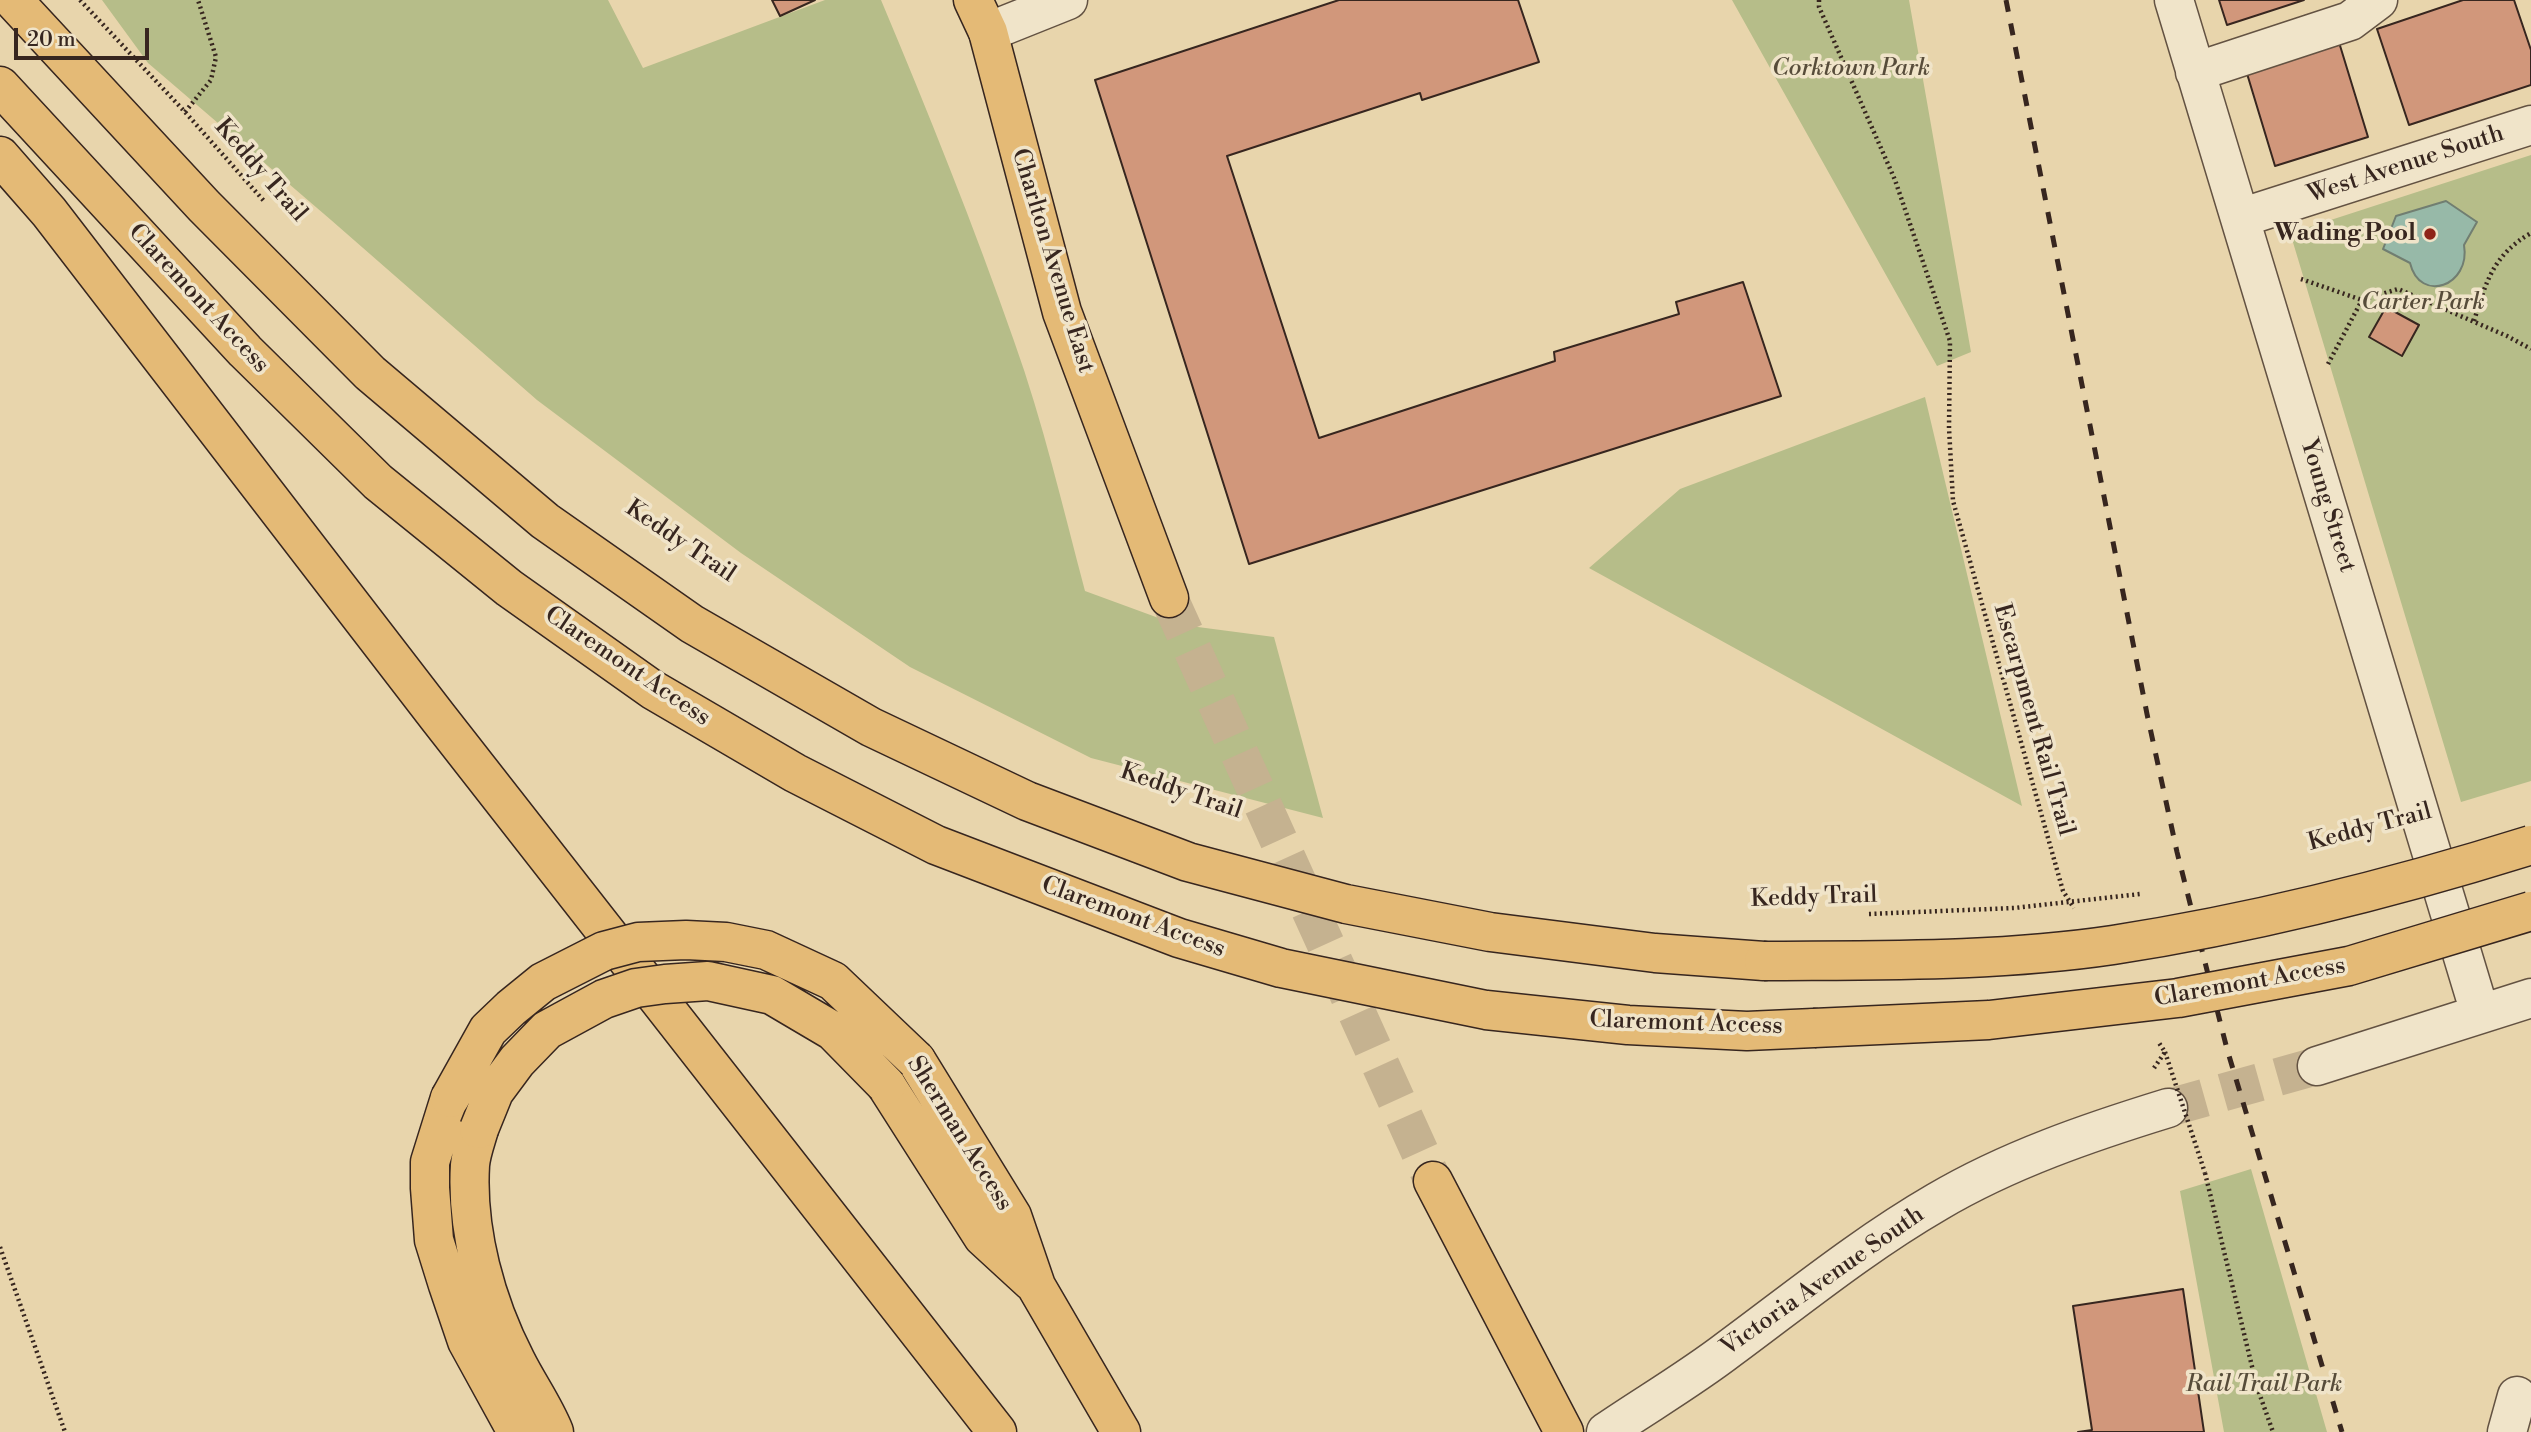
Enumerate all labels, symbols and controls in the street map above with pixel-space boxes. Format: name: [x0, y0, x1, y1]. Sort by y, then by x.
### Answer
scale bar: [18, 14, 152, 58]
text: 20 m: [27, 27, 76, 53]
park label: Corktown Park: [1772, 55, 1930, 83]
street label: Keddy Trail: [207, 114, 313, 228]
street label: West Avenue South: [2304, 120, 2508, 210]
street label: Charlton Avenue East: [1004, 145, 1100, 377]
street label: Claremont Access: [121, 218, 275, 380]
place label: Wading Pool: [2274, 220, 2416, 248]
marker: Wading Pool: [2422, 226, 2438, 242]
park label: Carter Park: [2361, 289, 2485, 317]
street label: Young Street: [2293, 436, 2361, 576]
street label: Keddy Trail: [619, 495, 741, 589]
street label: Claremont Access: [539, 601, 715, 733]
street label: Escarpment Rail Trail: [1986, 601, 2080, 839]
street label: Keddy Trail: [1116, 758, 1246, 826]
street label: Keddy Trail: [2305, 798, 2435, 858]
street label: Claremont Access: [1037, 871, 1229, 965]
street label: Keddy Trail: [1750, 881, 1878, 915]
street label: Claremont Access: [2152, 952, 2348, 1014]
street label: Claremont Access: [1589, 1006, 1783, 1042]
street label: Sherman Access: [900, 1051, 1018, 1217]
street label: Victoria Avenue South: [1716, 1201, 1930, 1363]
park label: Rail Trail Park: [2186, 1371, 2342, 1399]

